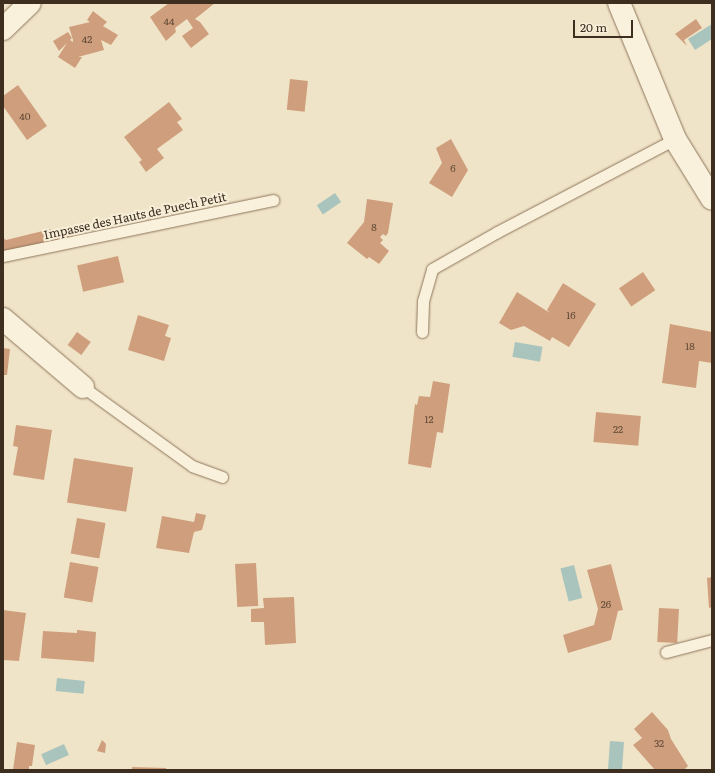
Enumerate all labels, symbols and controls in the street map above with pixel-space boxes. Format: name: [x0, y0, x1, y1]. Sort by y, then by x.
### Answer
scale bar: [575, 12, 635, 38]
house number: 44: [163, 15, 175, 27]
text: 20 m: [580, 18, 607, 36]
house number: 42: [82, 33, 92, 45]
house number: 40: [19, 110, 31, 122]
house number: 6: [450, 162, 456, 174]
street label: Impasse des Hauts de Puech Petit: [42, 190, 228, 242]
house number: 8: [371, 221, 377, 233]
house number: 16: [566, 309, 576, 321]
house number: 18: [685, 340, 695, 352]
house number: 12: [424, 413, 434, 425]
house number: 22: [613, 423, 623, 435]
house number: 26: [601, 598, 611, 610]
house number: 32: [654, 737, 664, 749]

